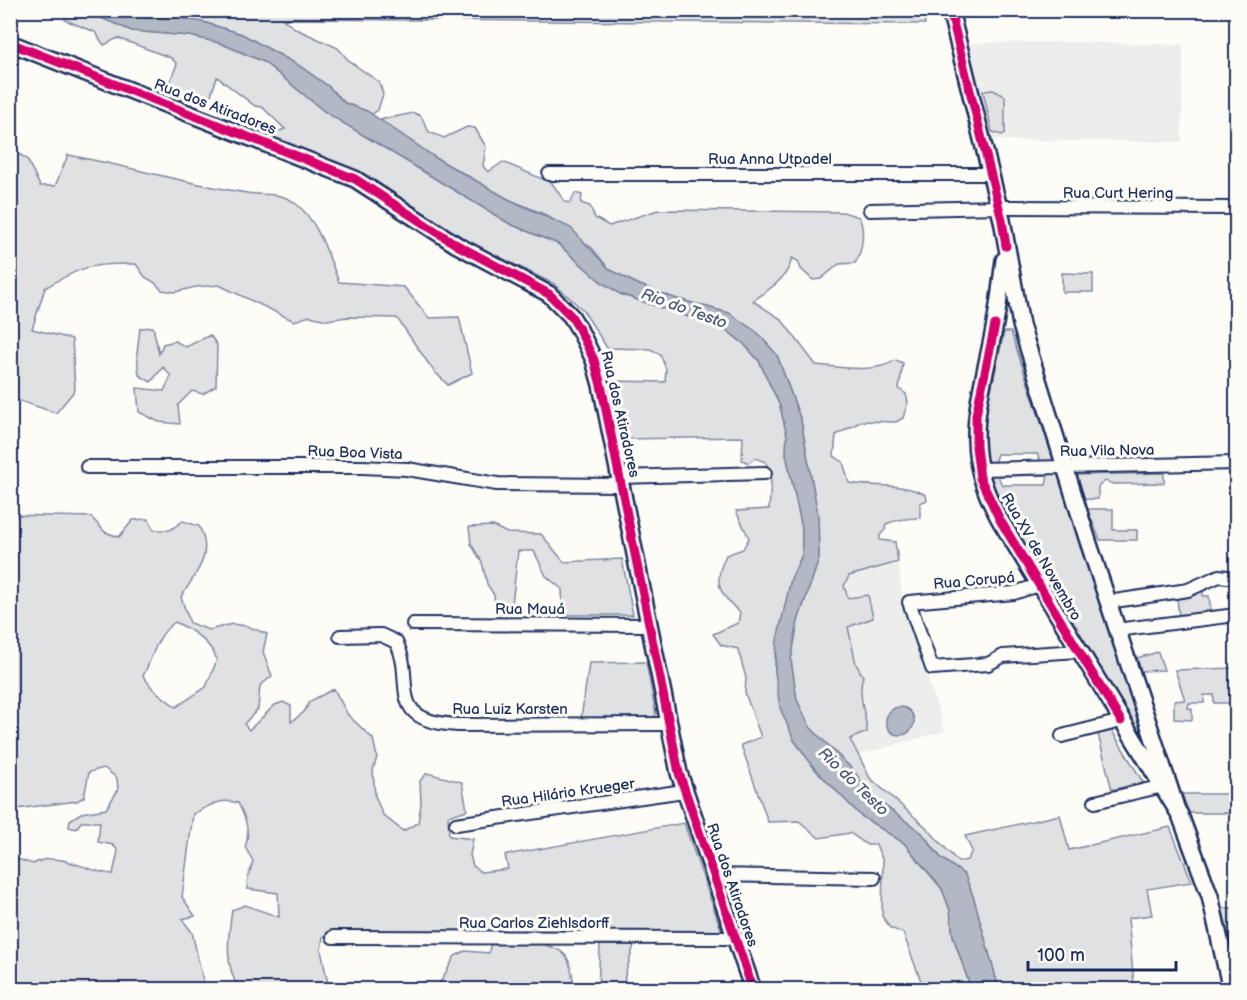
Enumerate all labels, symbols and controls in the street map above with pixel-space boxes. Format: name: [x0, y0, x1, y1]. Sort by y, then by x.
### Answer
street label: Rua dos Atiradores: [151, 75, 279, 139]
street label: Rua Anna Utpadel: [708, 150, 832, 169]
street label: Rua Curt Hering: [1063, 184, 1173, 203]
water label: Rio do Testo: [639, 285, 729, 333]
street label: Rua dos Atiradores: [596, 349, 644, 480]
street label: Rua Vila Nova: [1059, 441, 1155, 461]
street label: Rua Boa Vista: [307, 442, 403, 464]
street label: Rua XV de Novembro: [997, 490, 1085, 624]
street label: Rua Corupá: [932, 568, 1016, 594]
street label: Rua Mauá: [495, 600, 565, 619]
street label: Rua Luiz Karsten: [452, 700, 568, 719]
water label: Rio do Testo: [814, 744, 892, 820]
street label: Rua Hilário Krueger: [500, 774, 637, 812]
street label: Rua dos Atiradores: [702, 821, 762, 950]
street label: Rua Carlos Ziehlsdorff: [459, 914, 609, 933]
scale bar: [1028, 934, 1176, 972]
text: 100 m: [1037, 945, 1085, 966]

